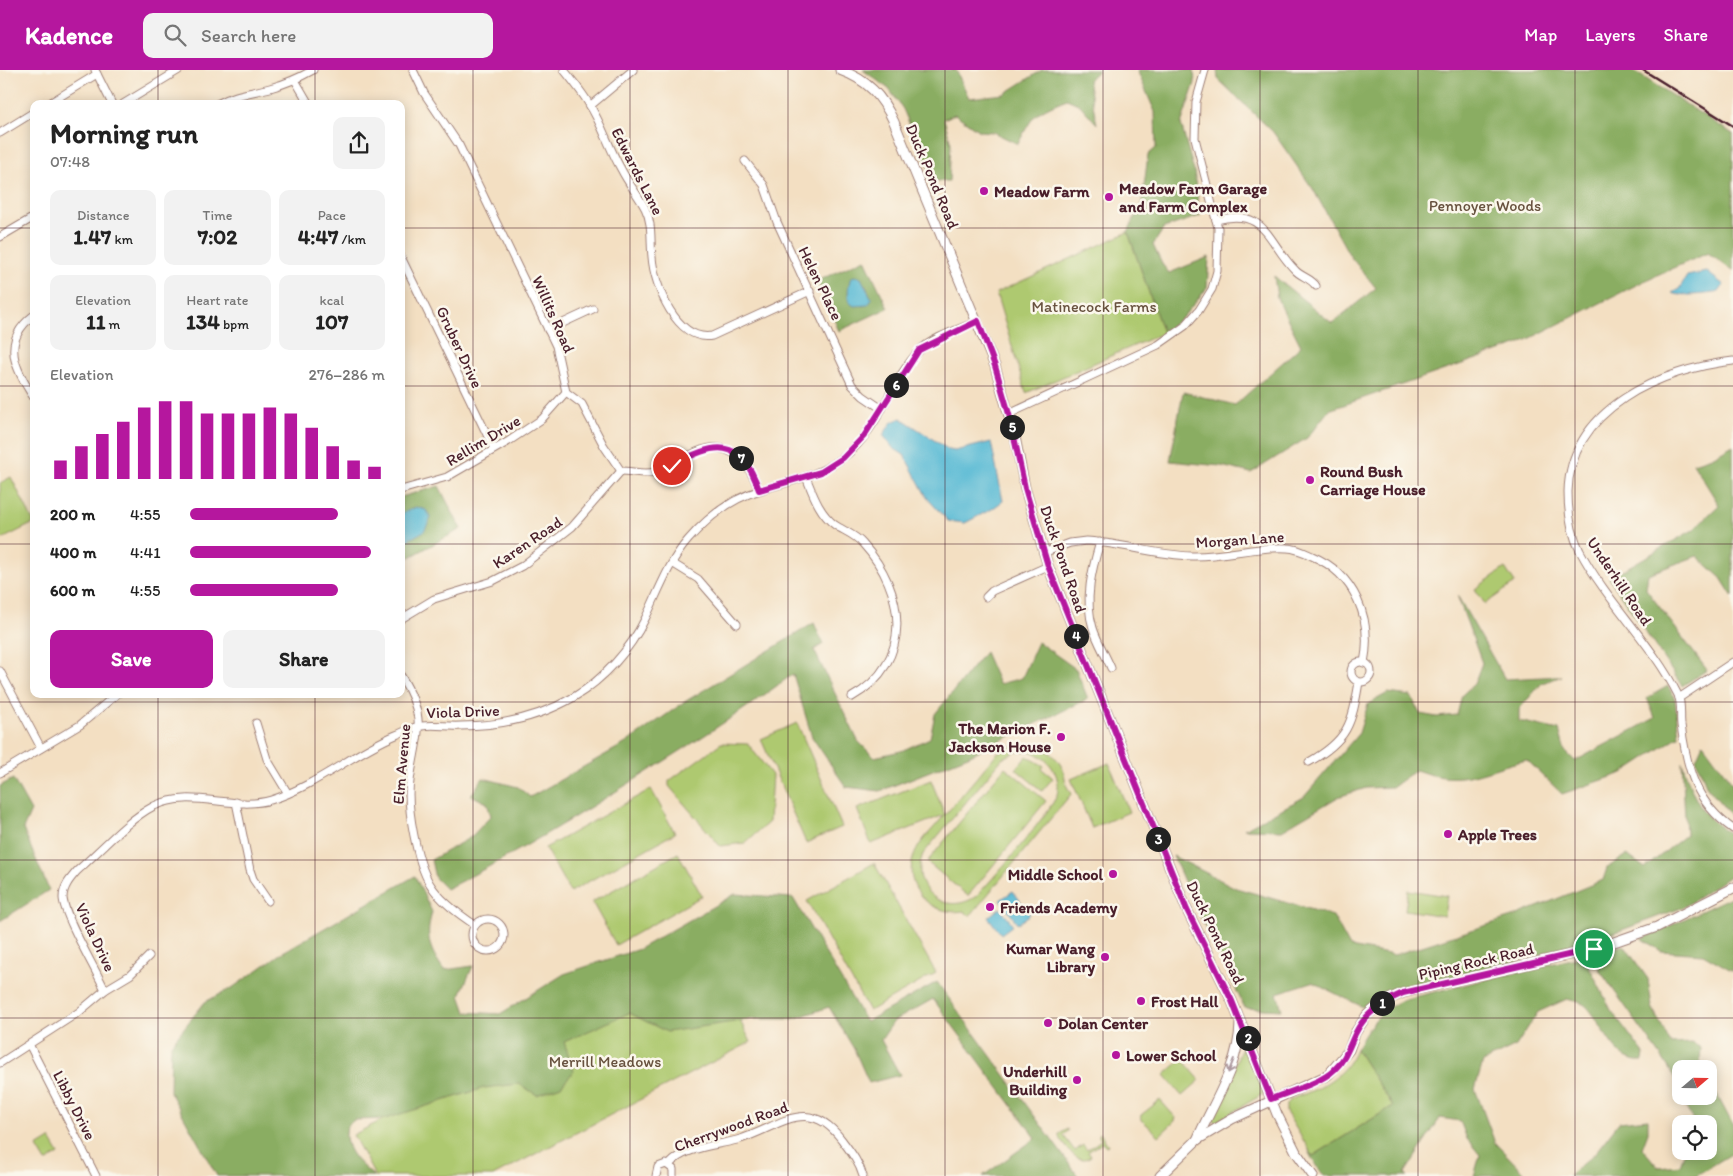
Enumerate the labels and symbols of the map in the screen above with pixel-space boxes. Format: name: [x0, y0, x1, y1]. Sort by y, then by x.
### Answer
street label: Duck Pond Road: [902, 121, 963, 232]
street label: Edwards Lane: [607, 124, 668, 218]
place label: Meadow Farm Garage and Farm Complex: [1119, 179, 1267, 217]
place label: Meadow Farm: [994, 182, 1090, 201]
marker: Meadow Farm: [978, 185, 990, 197]
marker: Meadow Farm Garage and Farm Complex: [1103, 191, 1115, 203]
park label: Pennoyer Woods: [1429, 196, 1541, 215]
street label: Helen Place: [794, 243, 847, 323]
street label: Willits Road: [528, 273, 579, 356]
park label: Matinecock Farms: [1031, 297, 1157, 316]
street label: Gruber Drive: [432, 303, 487, 391]
pin: 6: [884, 372, 908, 398]
street label: Rellim Drive: [443, 411, 524, 470]
pin: 5: [1000, 414, 1024, 440]
pin: [651, 445, 693, 487]
pin: 7: [728, 446, 754, 470]
place label: Round Bush Carriage House: [1320, 462, 1426, 500]
marker: Round Bush Carriage House: [1304, 474, 1316, 486]
street label: Duck Pond Road: [1036, 503, 1091, 616]
street label: Karen Road: [489, 512, 566, 573]
street label: Morgan Lane: [1195, 527, 1285, 552]
street label: Underhill Road: [1583, 533, 1656, 629]
pin: 4: [1064, 624, 1088, 648]
street label: Viola Drive: [426, 701, 500, 722]
place label: The Marion F. Jackson House: [948, 719, 1051, 756]
street label: Elm Avenue: [389, 723, 414, 805]
marker: The Marion F. Jackson House: [1055, 731, 1067, 743]
place label: Apple Trees: [1457, 825, 1537, 845]
pin: 3: [1146, 826, 1170, 852]
marker: Apple Trees: [1442, 828, 1454, 840]
place label: Middle School: [1008, 865, 1103, 884]
marker: Middle School: [1107, 868, 1119, 880]
street label: Duck Pond Road: [1182, 878, 1249, 987]
place label: Friends Academy: [1000, 898, 1118, 918]
street label: Viola Drive: [71, 900, 120, 974]
marker: Friends Academy: [984, 901, 996, 913]
pin: [1573, 928, 1615, 970]
place label: Kumar Wang Library: [1006, 939, 1096, 977]
street label: Piping Rock Road: [1417, 939, 1536, 984]
marker: Kumar Wang Library: [1099, 951, 1111, 963]
pin: 1: [1370, 990, 1394, 1016]
place label: Frost Hall: [1151, 992, 1219, 1011]
marker: Frost Hall: [1135, 995, 1147, 1007]
place label: Dolan Center: [1058, 1014, 1149, 1033]
marker: Dolan Center: [1042, 1017, 1054, 1029]
pin: 2: [1236, 1026, 1260, 1050]
place label: Lower School: [1126, 1046, 1217, 1065]
marker: Lower School: [1110, 1049, 1122, 1061]
park label: Merrill Meadows: [549, 1052, 661, 1071]
one-way arrow: [1226, 1058, 1235, 1074]
north arrow: [1672, 1060, 1718, 1105]
place label: Underhill Building: [1003, 1062, 1068, 1100]
street label: Libby Drive: [49, 1067, 100, 1143]
marker: Underhill Building: [1071, 1074, 1083, 1086]
street label: Cherrywood Road: [671, 1097, 791, 1156]

